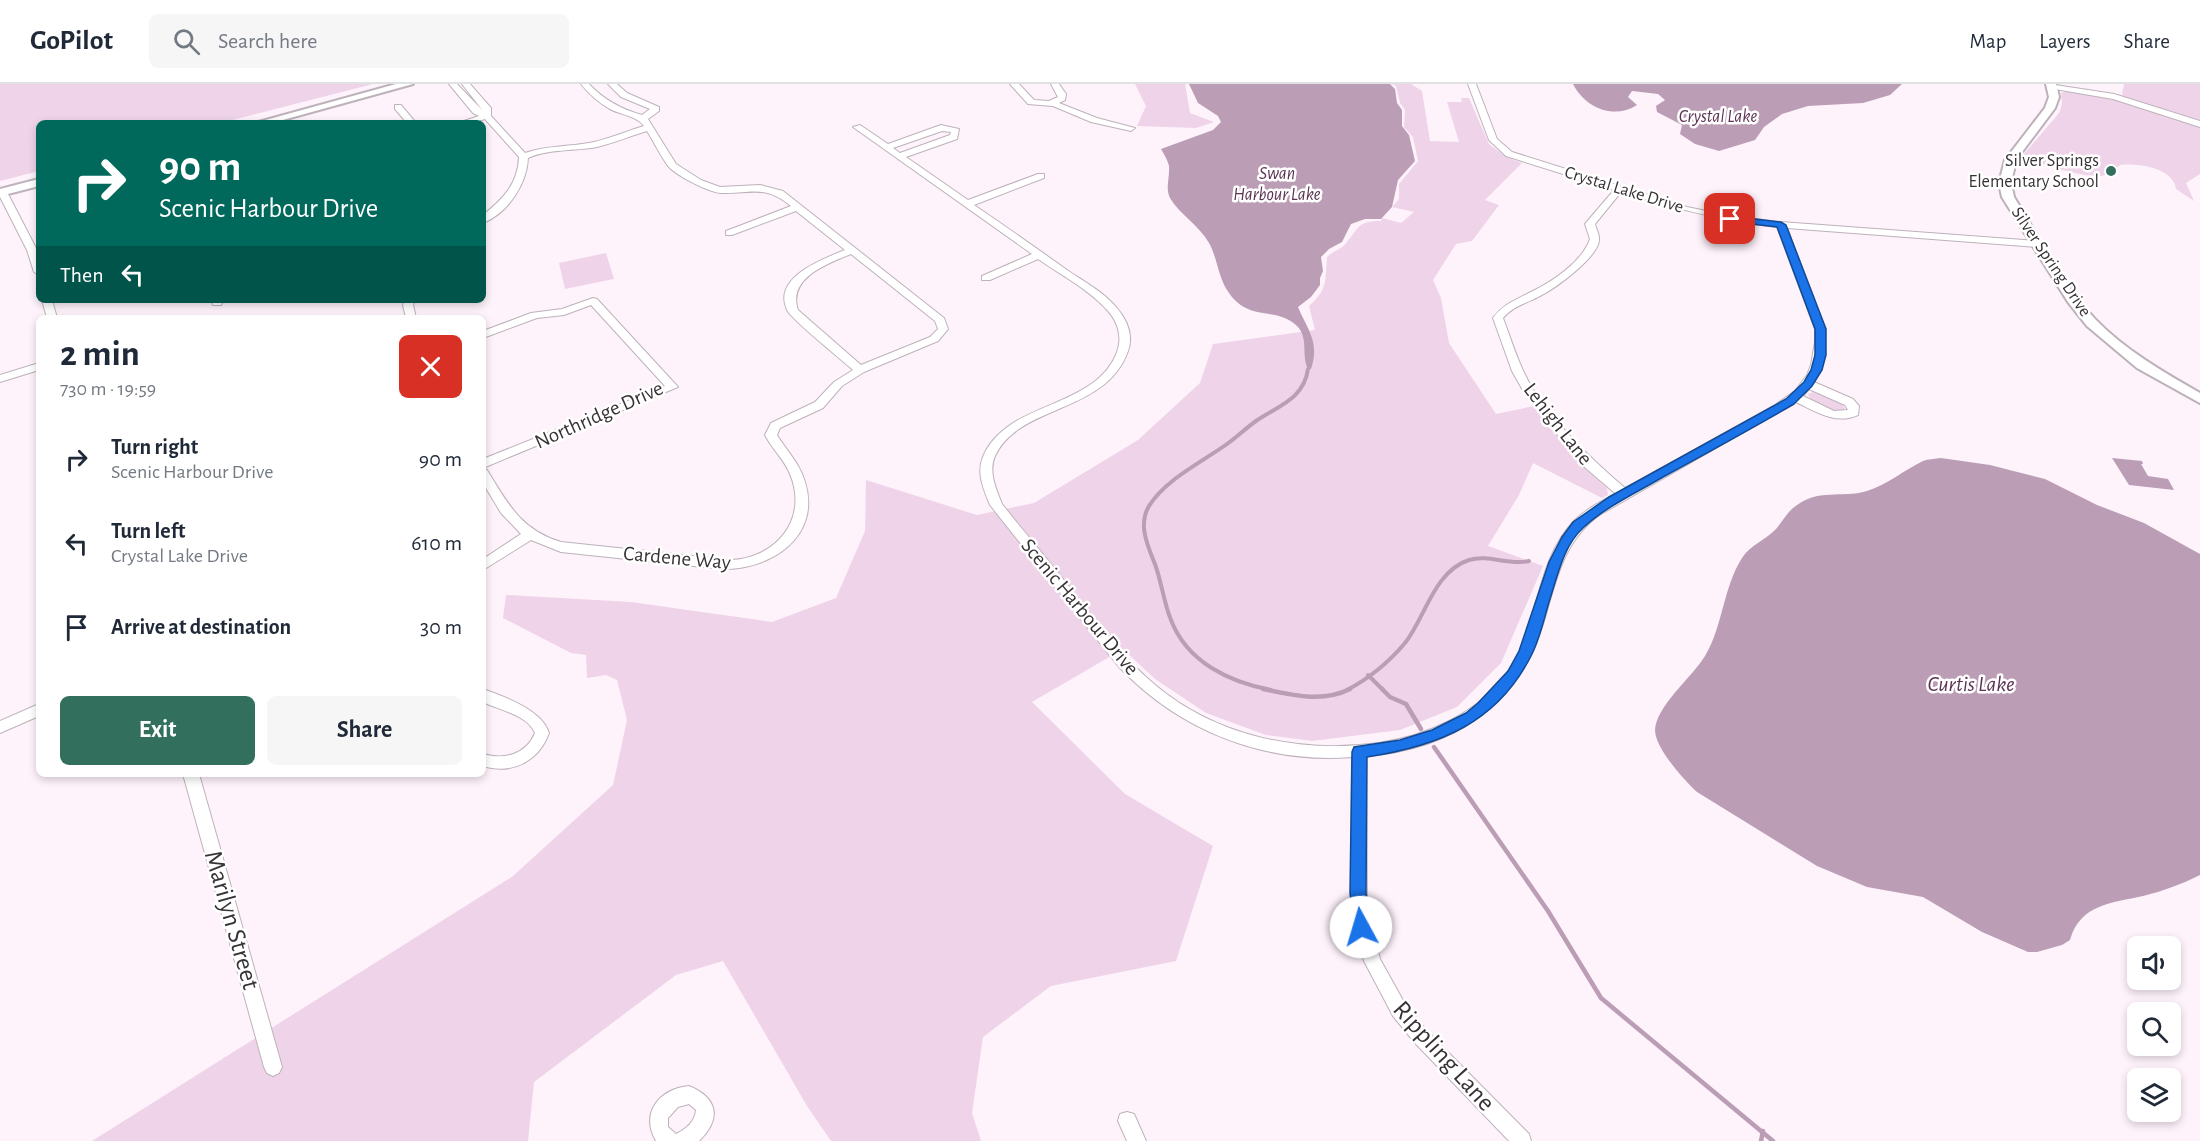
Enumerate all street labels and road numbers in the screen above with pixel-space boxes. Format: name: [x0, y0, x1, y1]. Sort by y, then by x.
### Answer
street label: Crystal Lake Drive: [1562, 163, 1686, 217]
street label: Silver Spring Drive: [2008, 204, 2094, 320]
street label: Northridge Drive: [532, 377, 666, 453]
street label: Lehigh Lane: [1520, 379, 1596, 469]
street label: Scenic Harbour Drive: [1017, 535, 1143, 679]
street label: Cardene Way: [622, 543, 732, 573]
street label: Marilyn Street: [200, 848, 264, 992]
street label: Rippling Lane: [1388, 996, 1500, 1116]

